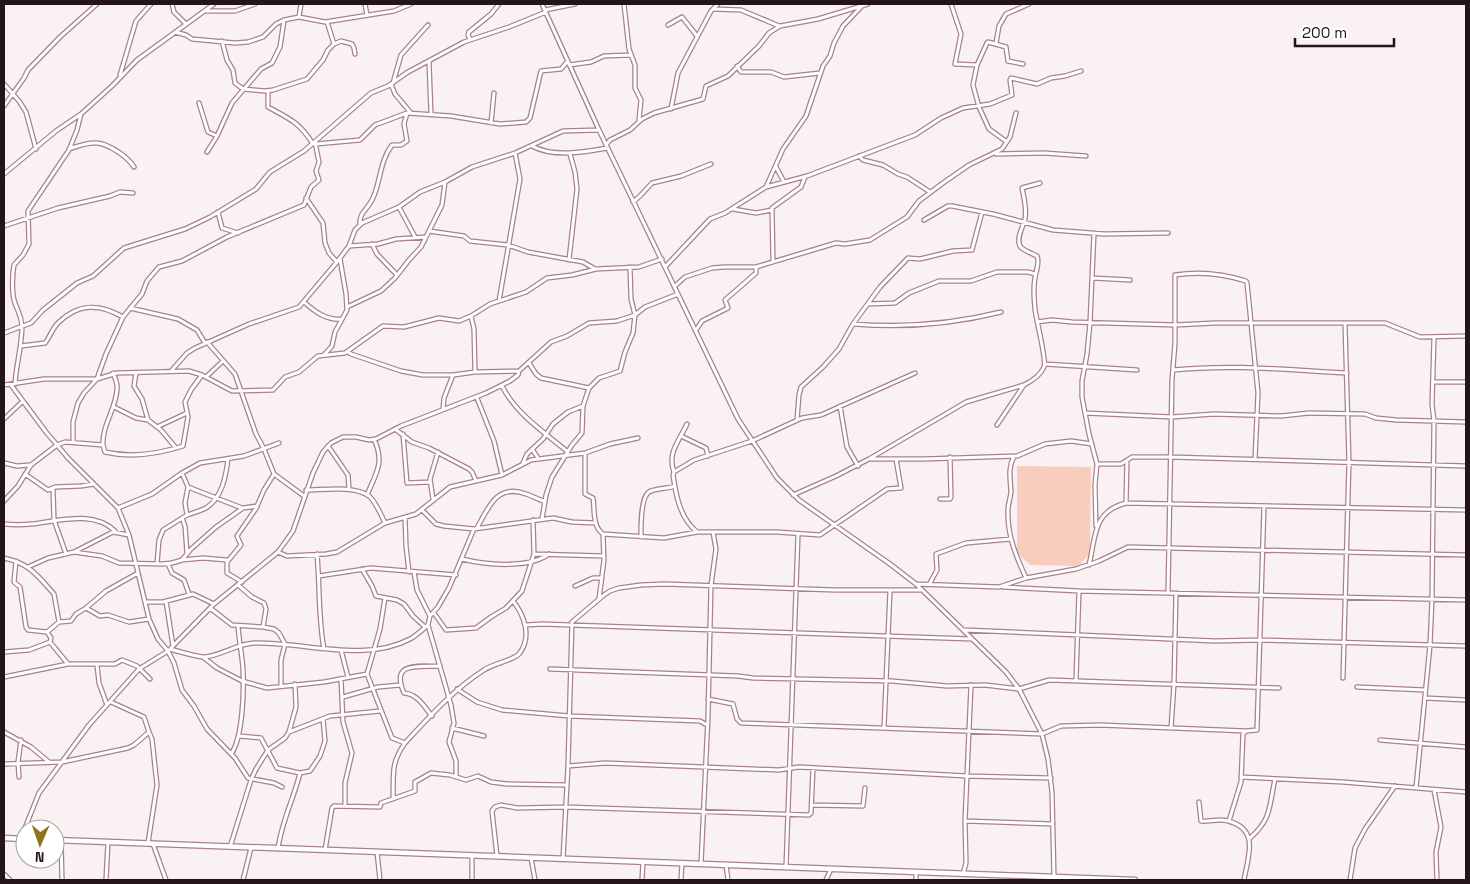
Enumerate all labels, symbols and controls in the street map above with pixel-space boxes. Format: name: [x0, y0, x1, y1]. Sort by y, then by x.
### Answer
scale bar: [1295, 15, 1394, 47]
text: 200 m: [1302, 23, 1347, 42]
north arrow: [15, 819, 65, 869]
text: N: [35, 848, 45, 866]

